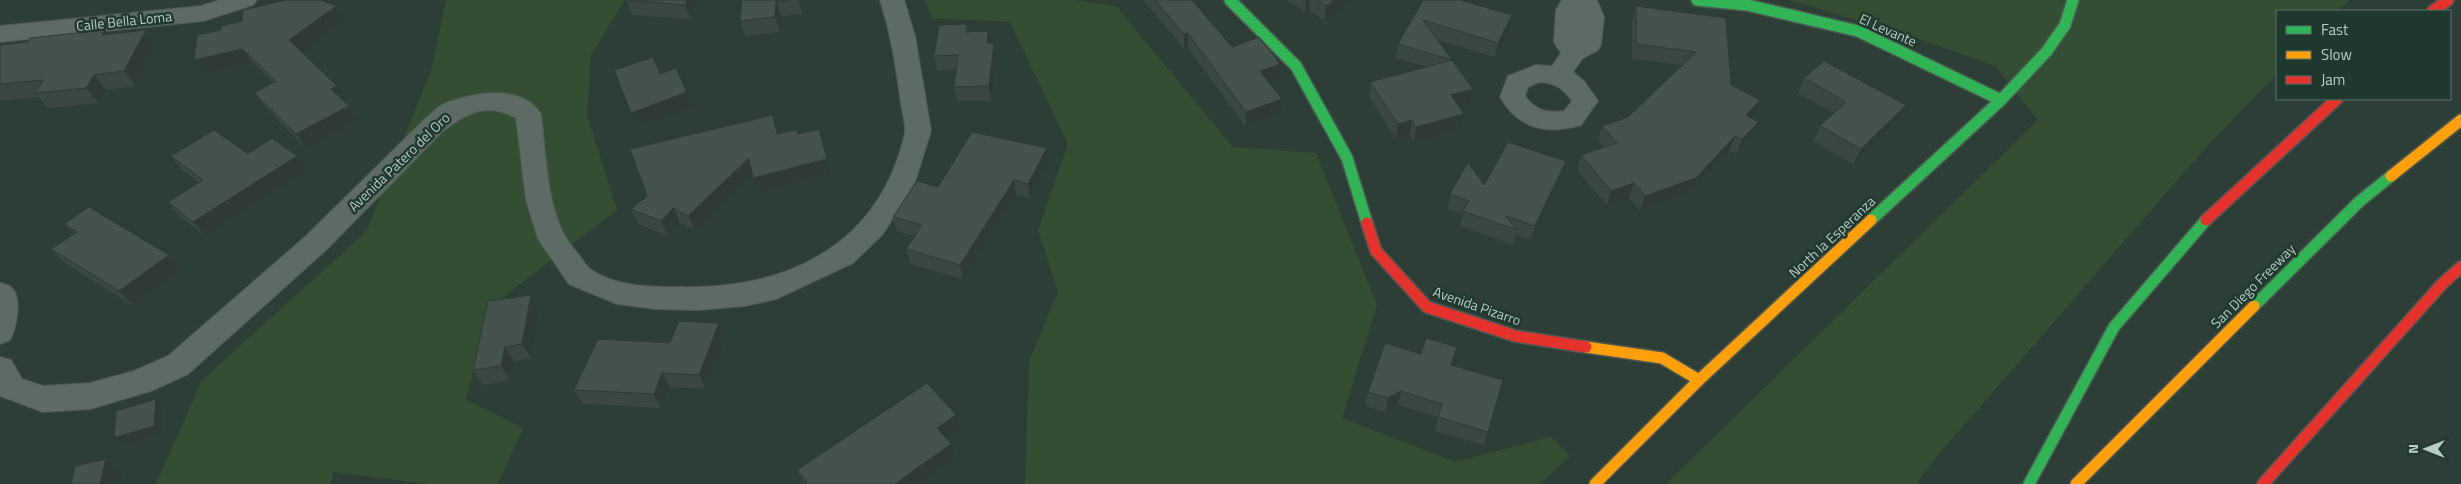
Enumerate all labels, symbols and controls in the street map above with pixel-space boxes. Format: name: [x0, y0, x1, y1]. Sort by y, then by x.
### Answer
street label: Calle Bella Loma: [75, 5, 173, 36]
street label: El Levante: [1856, 8, 1920, 51]
legend: [2276, 10, 2451, 100]
text: Fast: [2321, 18, 2349, 41]
text: Slow: [2321, 43, 2352, 66]
text: Jam: [2321, 68, 2345, 91]
street label: Avenida Patero del Oro: [343, 107, 454, 216]
street label: North la Esperanza: [1784, 191, 1880, 282]
street label: San Diego Freeway: [2206, 238, 2300, 333]
street label: Avenida Pizarro: [1430, 281, 1524, 330]
north arrow: [2401, 424, 2451, 474]
text: N: [2402, 444, 2423, 454]

